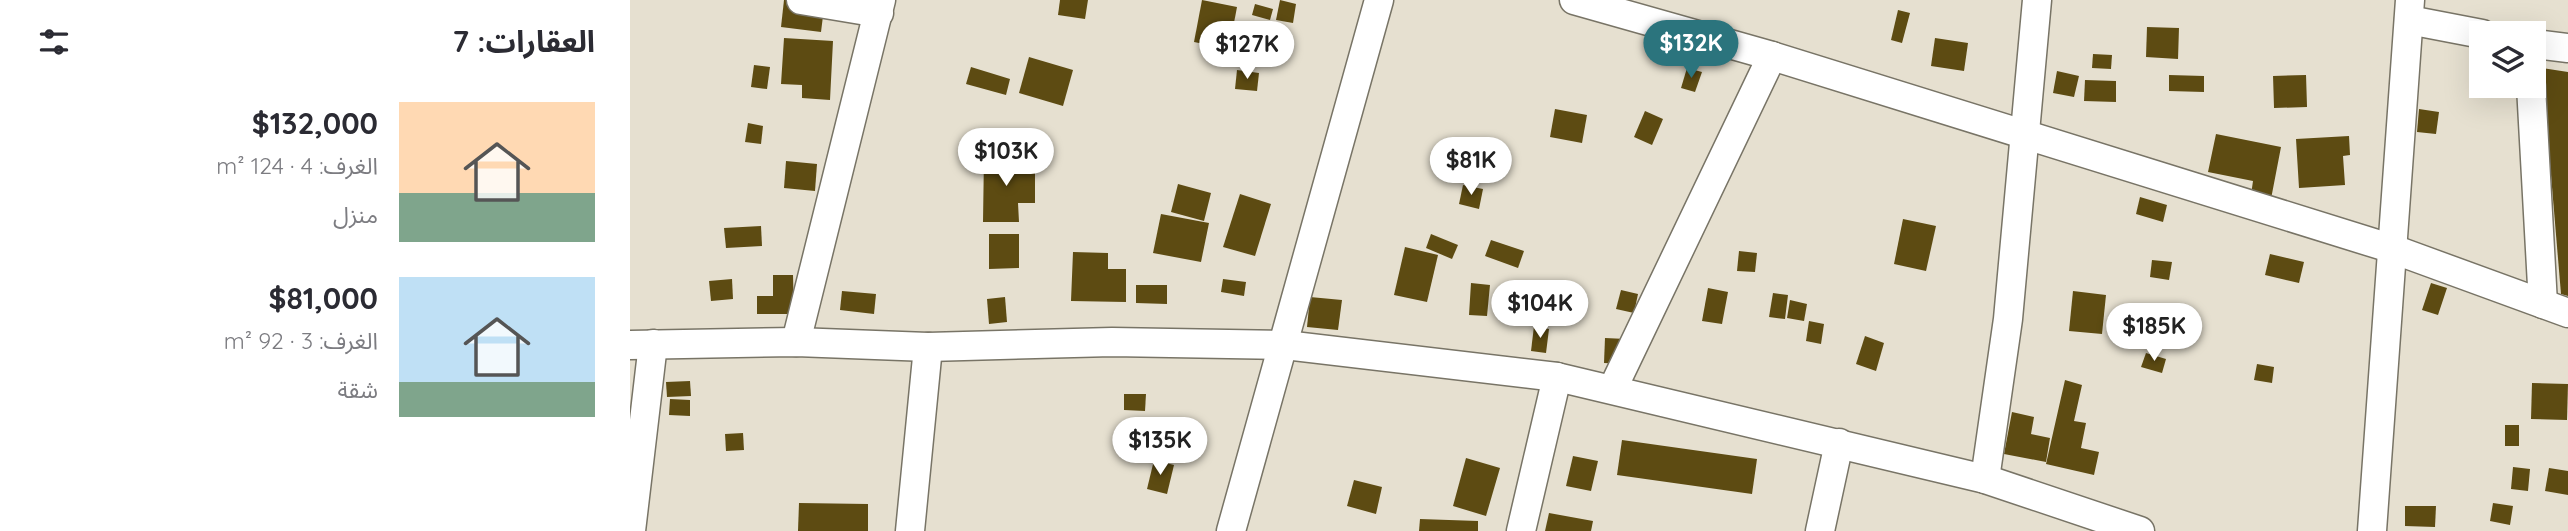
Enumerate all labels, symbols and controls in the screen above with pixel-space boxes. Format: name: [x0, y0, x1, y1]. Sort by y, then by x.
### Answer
pin: $132K: [1642, 20, 1740, 80]
map controls: [2469, 21, 2546, 98]
button: layers: [2469, 21, 2546, 98]
text: العقارات: 7: [452, 22, 595, 60]
pin: $127K: [1198, 22, 1296, 81]
icon: filters: [35, 23, 73, 61]
text: $132K: [1659, 28, 1723, 57]
text: $127K: [1215, 29, 1279, 58]
text: $132,000: [252, 104, 378, 142]
pin: $103K: [957, 128, 1055, 188]
icon: home: [455, 130, 539, 214]
text: $103K: [974, 136, 1038, 165]
pin: $81K: [1430, 138, 1512, 197]
text: $81K: [1446, 145, 1496, 174]
text: الغرف: 4 · 124 m²: [216, 151, 378, 180]
text: منزل: [333, 200, 378, 229]
text: $81,000: [268, 279, 378, 317]
pin: $104K: [1491, 280, 1589, 340]
text: $104K: [1507, 288, 1573, 317]
pin: $185K: [2105, 304, 2203, 363]
icon: home: [455, 305, 539, 389]
text: $185K: [2122, 311, 2186, 340]
text: الغرف: 3 · 92 m²: [224, 326, 378, 355]
text: شقة: [337, 375, 378, 404]
pin: $135K: [1111, 418, 1209, 477]
text: $135K: [1128, 425, 1192, 454]

